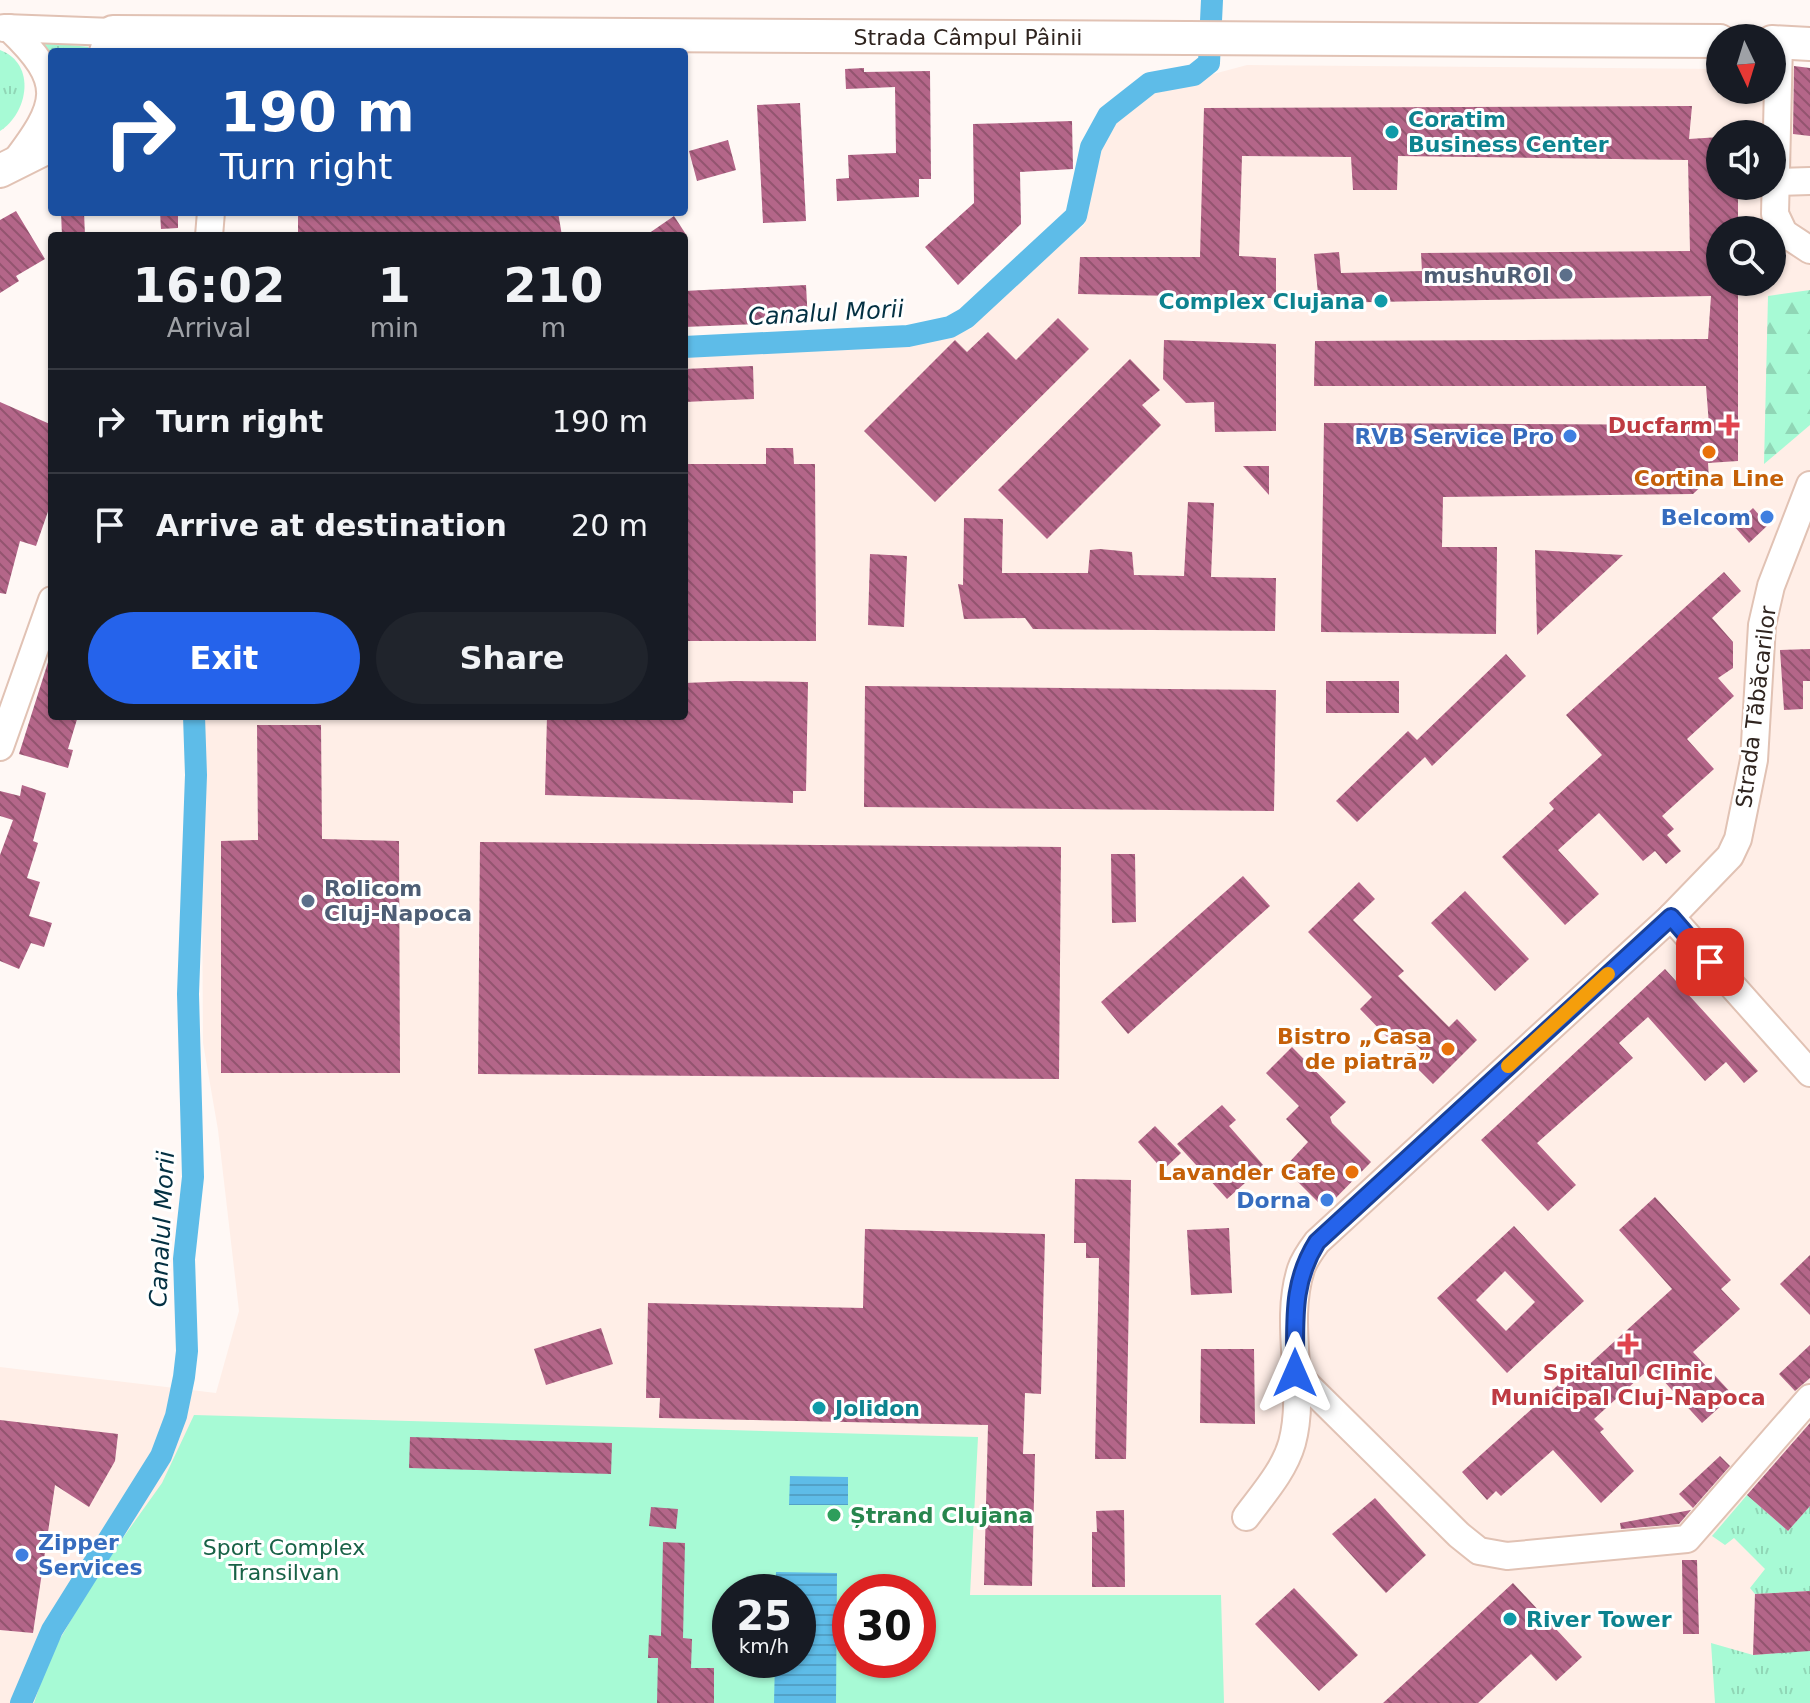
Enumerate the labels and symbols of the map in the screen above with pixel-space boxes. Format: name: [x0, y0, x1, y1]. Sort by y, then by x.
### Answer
north arrow: [1706, 24, 1786, 104]
street label: Strada Câmpul Pâinii: [854, 25, 1082, 50]
place label: Coratim Business Center: [1408, 107, 1609, 157]
marker: Coratim Business Center: [1383, 123, 1401, 141]
place label: mushuROI: [1423, 263, 1550, 288]
marker: mushuROI: [1557, 266, 1575, 284]
place label: Complex Clujana: [1159, 289, 1365, 314]
marker: Complex Clujana: [1372, 292, 1390, 310]
water label: Canalul Morii: [747, 295, 905, 331]
place label: Ducfarm: [1608, 413, 1713, 438]
marker: Ducfarm: [1720, 416, 1738, 434]
place label: RVB Service Pro: [1354, 424, 1554, 449]
marker: RVB Service Pro: [1561, 427, 1579, 445]
marker: Cortina Line: [1700, 443, 1718, 461]
place label: Cortina Line: [1634, 466, 1784, 491]
place label: Belcom: [1661, 505, 1751, 530]
marker: Belcom: [1758, 508, 1776, 526]
street label: Strada Tăbăcarilor: [1731, 604, 1781, 809]
place label: Rolicom Cluj-Napoca: [324, 876, 472, 926]
marker: Rolicom Cluj-Napoca: [299, 892, 317, 910]
pin: [1676, 928, 1744, 996]
place label: Bistro „Casa de piatră”: [1277, 1024, 1432, 1074]
marker: Bistro „Casa de piatră”: [1439, 1040, 1457, 1058]
water label: Canalul Morii: [144, 1150, 180, 1308]
place label: Lavander Cafe: [1158, 1160, 1336, 1185]
marker: Lavander Cafe: [1343, 1163, 1361, 1181]
place label: Dorna: [1236, 1188, 1311, 1213]
marker: Dorna: [1318, 1191, 1336, 1209]
position arrow: [1253, 1331, 1337, 1415]
marker: Spitalul Clinic Municipal Cluj-Napoca: [1617, 1333, 1639, 1355]
place label: Spitalul Clinic Municipal Cluj-Napoca: [1490, 1360, 1766, 1410]
place label: Jolidon: [833, 1396, 920, 1421]
marker: Jolidon: [810, 1399, 828, 1417]
place label: Ștrand Clujana: [850, 1503, 1033, 1528]
marker: Ștrand Clujana: [825, 1506, 843, 1524]
place label: Zipper Services: [38, 1530, 143, 1580]
park label: Sport Complex Transilvan: [203, 1535, 365, 1585]
marker: Zipper Services: [13, 1546, 31, 1564]
speed limit sign: 30: [832, 1574, 936, 1678]
place label: River Tower: [1526, 1607, 1672, 1632]
marker: River Tower: [1501, 1610, 1519, 1628]

